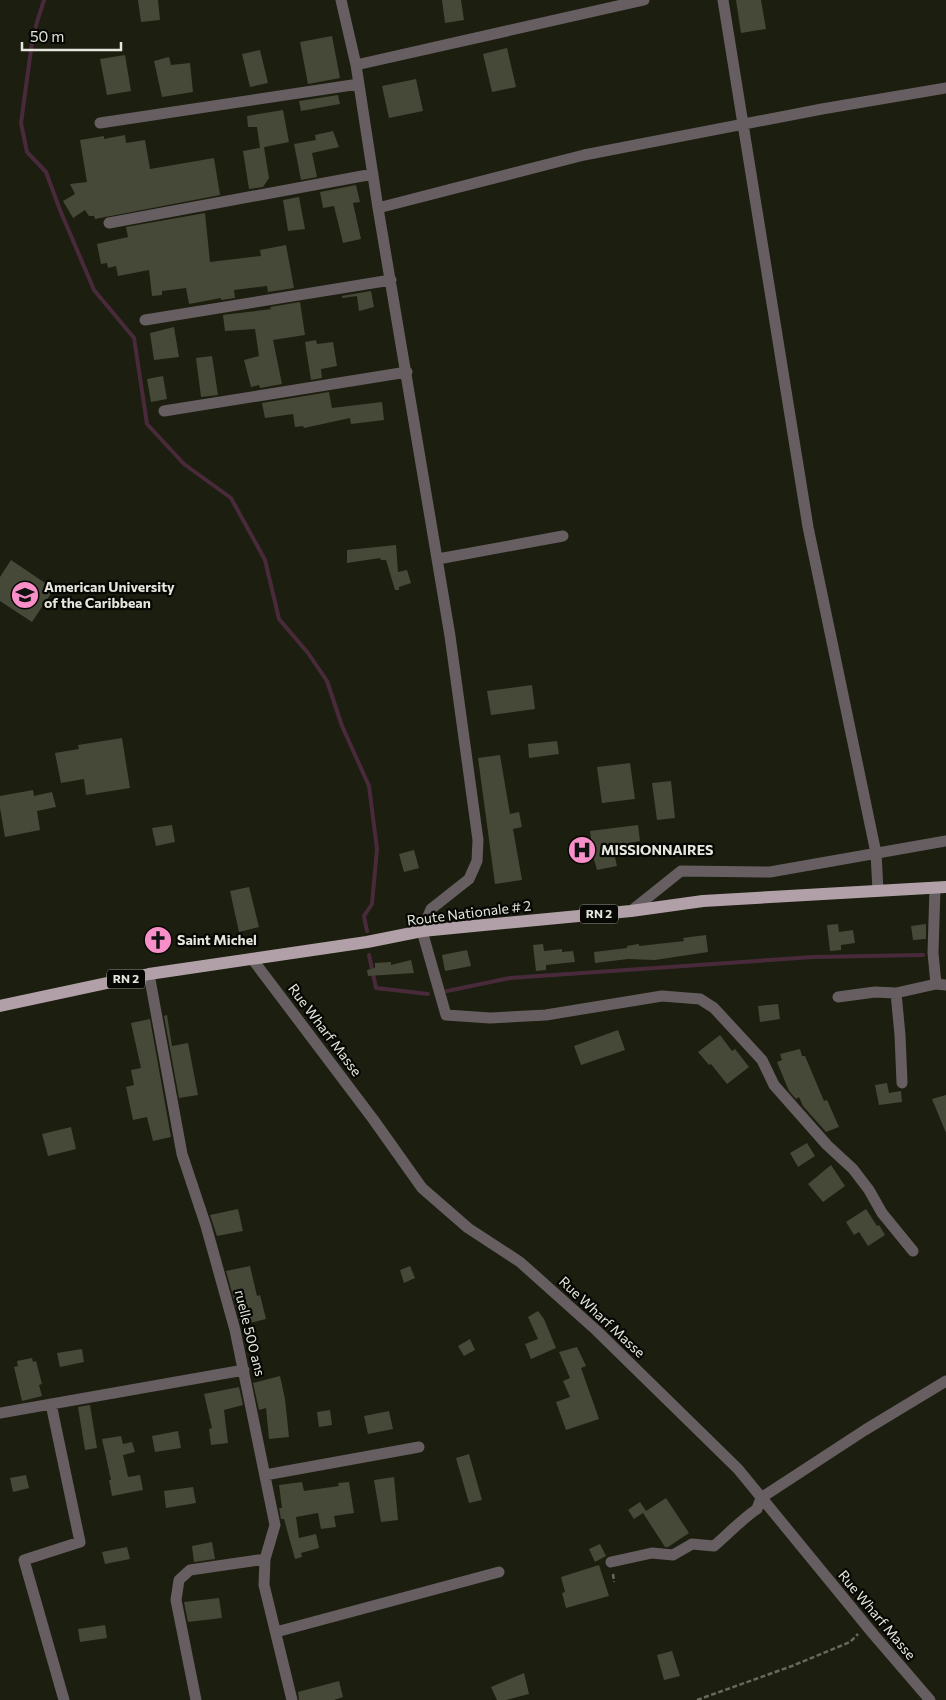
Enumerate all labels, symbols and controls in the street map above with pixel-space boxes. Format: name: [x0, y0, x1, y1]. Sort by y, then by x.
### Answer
scale bar: [22, 20, 121, 52]
text: 50 m: [30, 27, 64, 45]
place label: American University of the Caribbean: [44, 578, 175, 611]
school or university icon: American University of the Caribbean: [10, 580, 40, 610]
hospital icon: MISSIONNAIRES: [567, 835, 597, 865]
place label: MISSIONNAIRES: [601, 841, 713, 858]
street label: Route Nationale # 2: [406, 896, 532, 929]
road number: RN 2: [580, 904, 618, 924]
church icon: Saint Michel: [143, 925, 173, 955]
place label: Saint Michel: [177, 931, 257, 948]
road number: RN 2: [107, 970, 145, 989]
street label: Rue Wharf Masse: [285, 980, 366, 1079]
street label: Rue Wharf Masse: [556, 1272, 649, 1361]
street label: ruelle 500 ans: [232, 1288, 269, 1378]
street label: Rue Wharf Masse: [835, 1567, 920, 1663]

